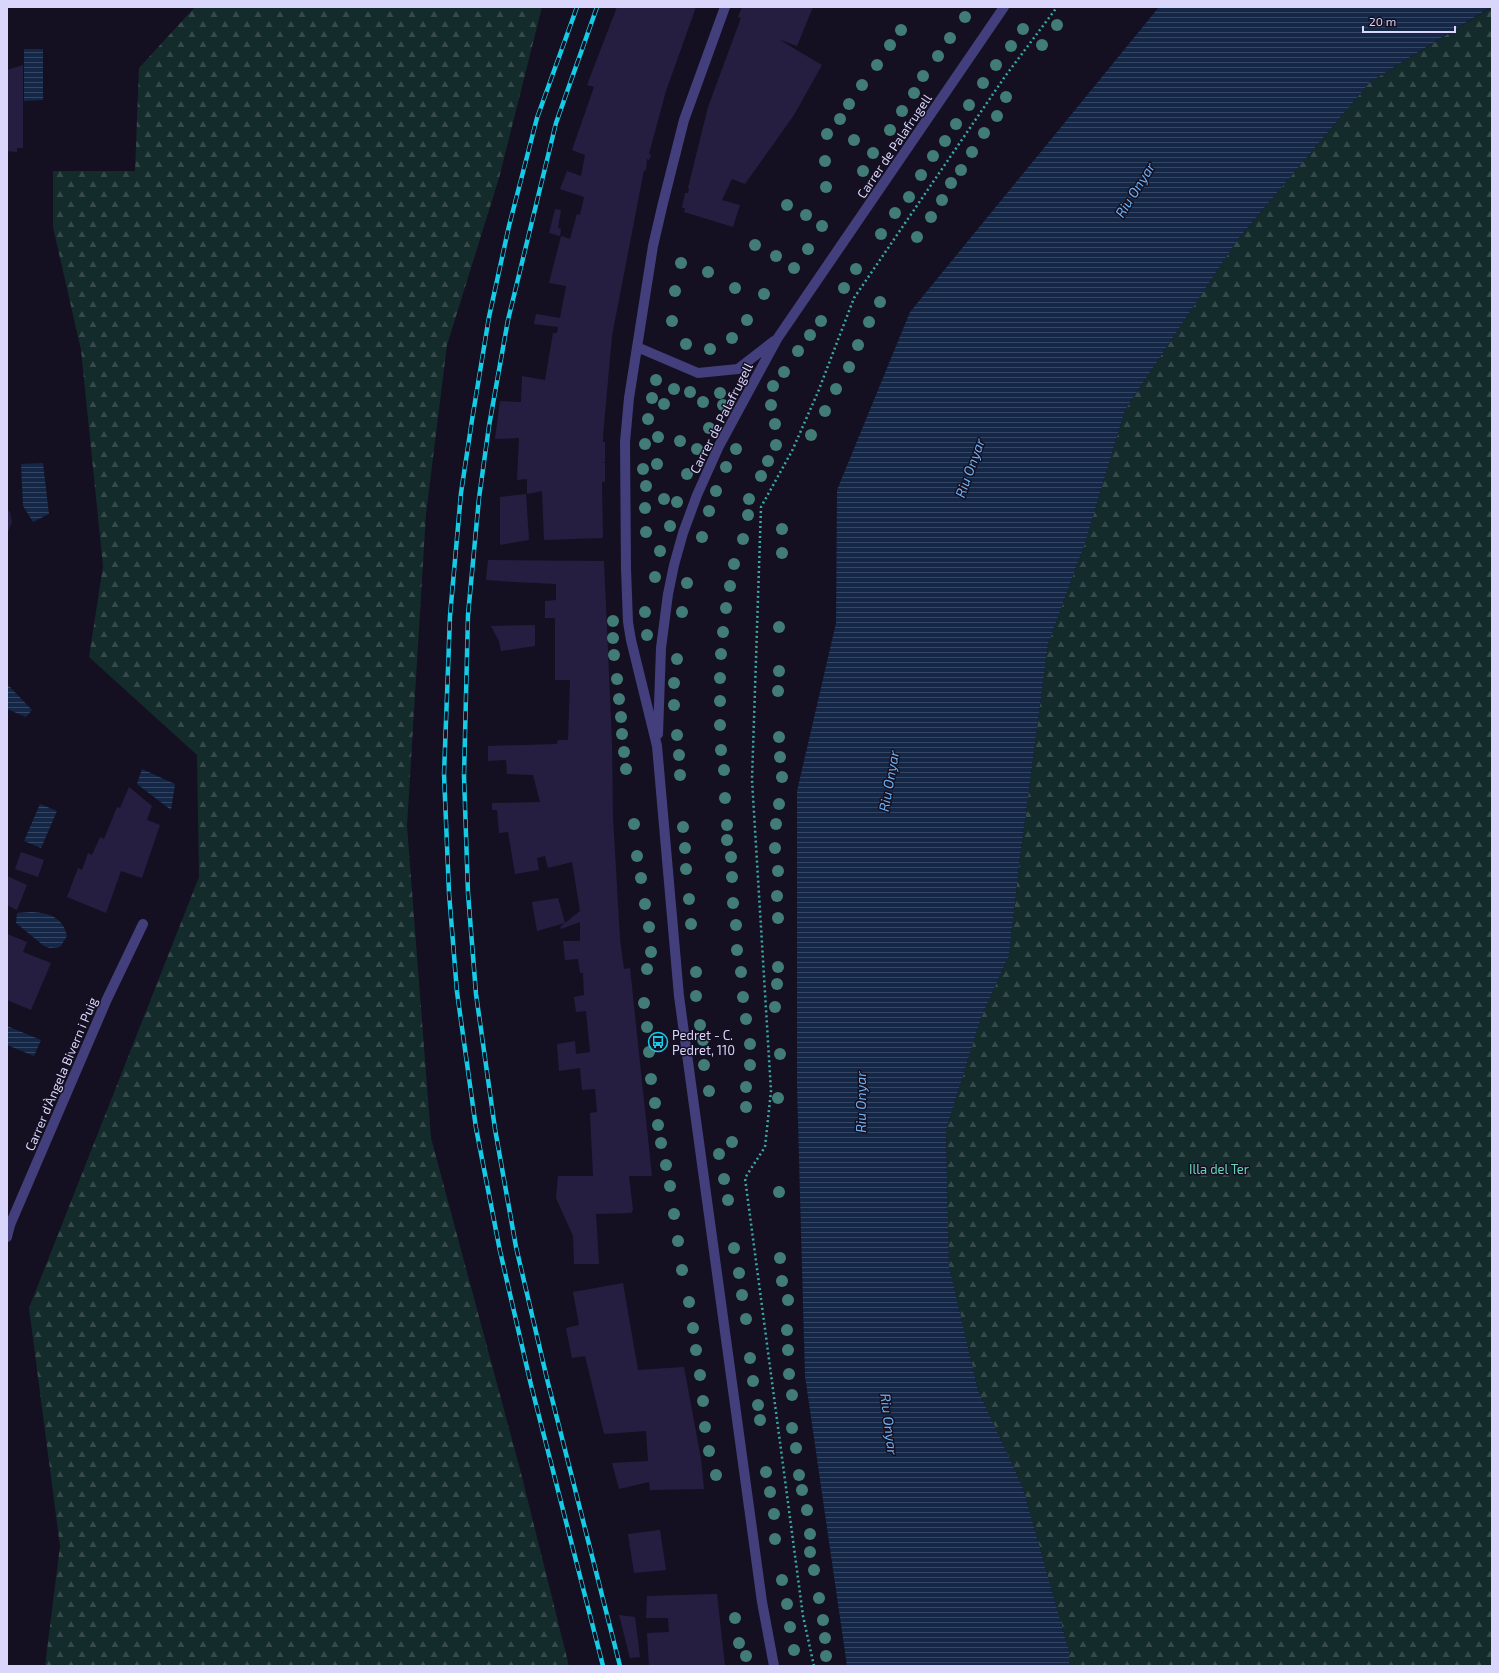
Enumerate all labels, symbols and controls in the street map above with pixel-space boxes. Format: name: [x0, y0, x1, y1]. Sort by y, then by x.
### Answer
scale bar: [1363, 8, 1455, 34]
text: 20 m: [1369, 14, 1396, 28]
street label: Carrer de Palafrugell: [853, 91, 935, 201]
water label: Riu Onyar: [1111, 159, 1158, 220]
street label: Carrer de Palafrugell: [686, 360, 756, 476]
water label: Riu Onyar: [951, 436, 988, 500]
water label: Riu Onyar: [875, 749, 902, 813]
street label: Carrer d'Àngela Bivern i Puig: [20, 994, 101, 1153]
place label: Pedret - C. Pedret, 110: [672, 1027, 735, 1058]
bus stop icon: Pedret - C. Pedret, 110: [647, 1031, 669, 1053]
water label: Riu Onyar: [852, 1071, 869, 1133]
park label: Illa del Ter: [1189, 1161, 1249, 1177]
water label: Riu Onyar: [877, 1392, 902, 1456]

